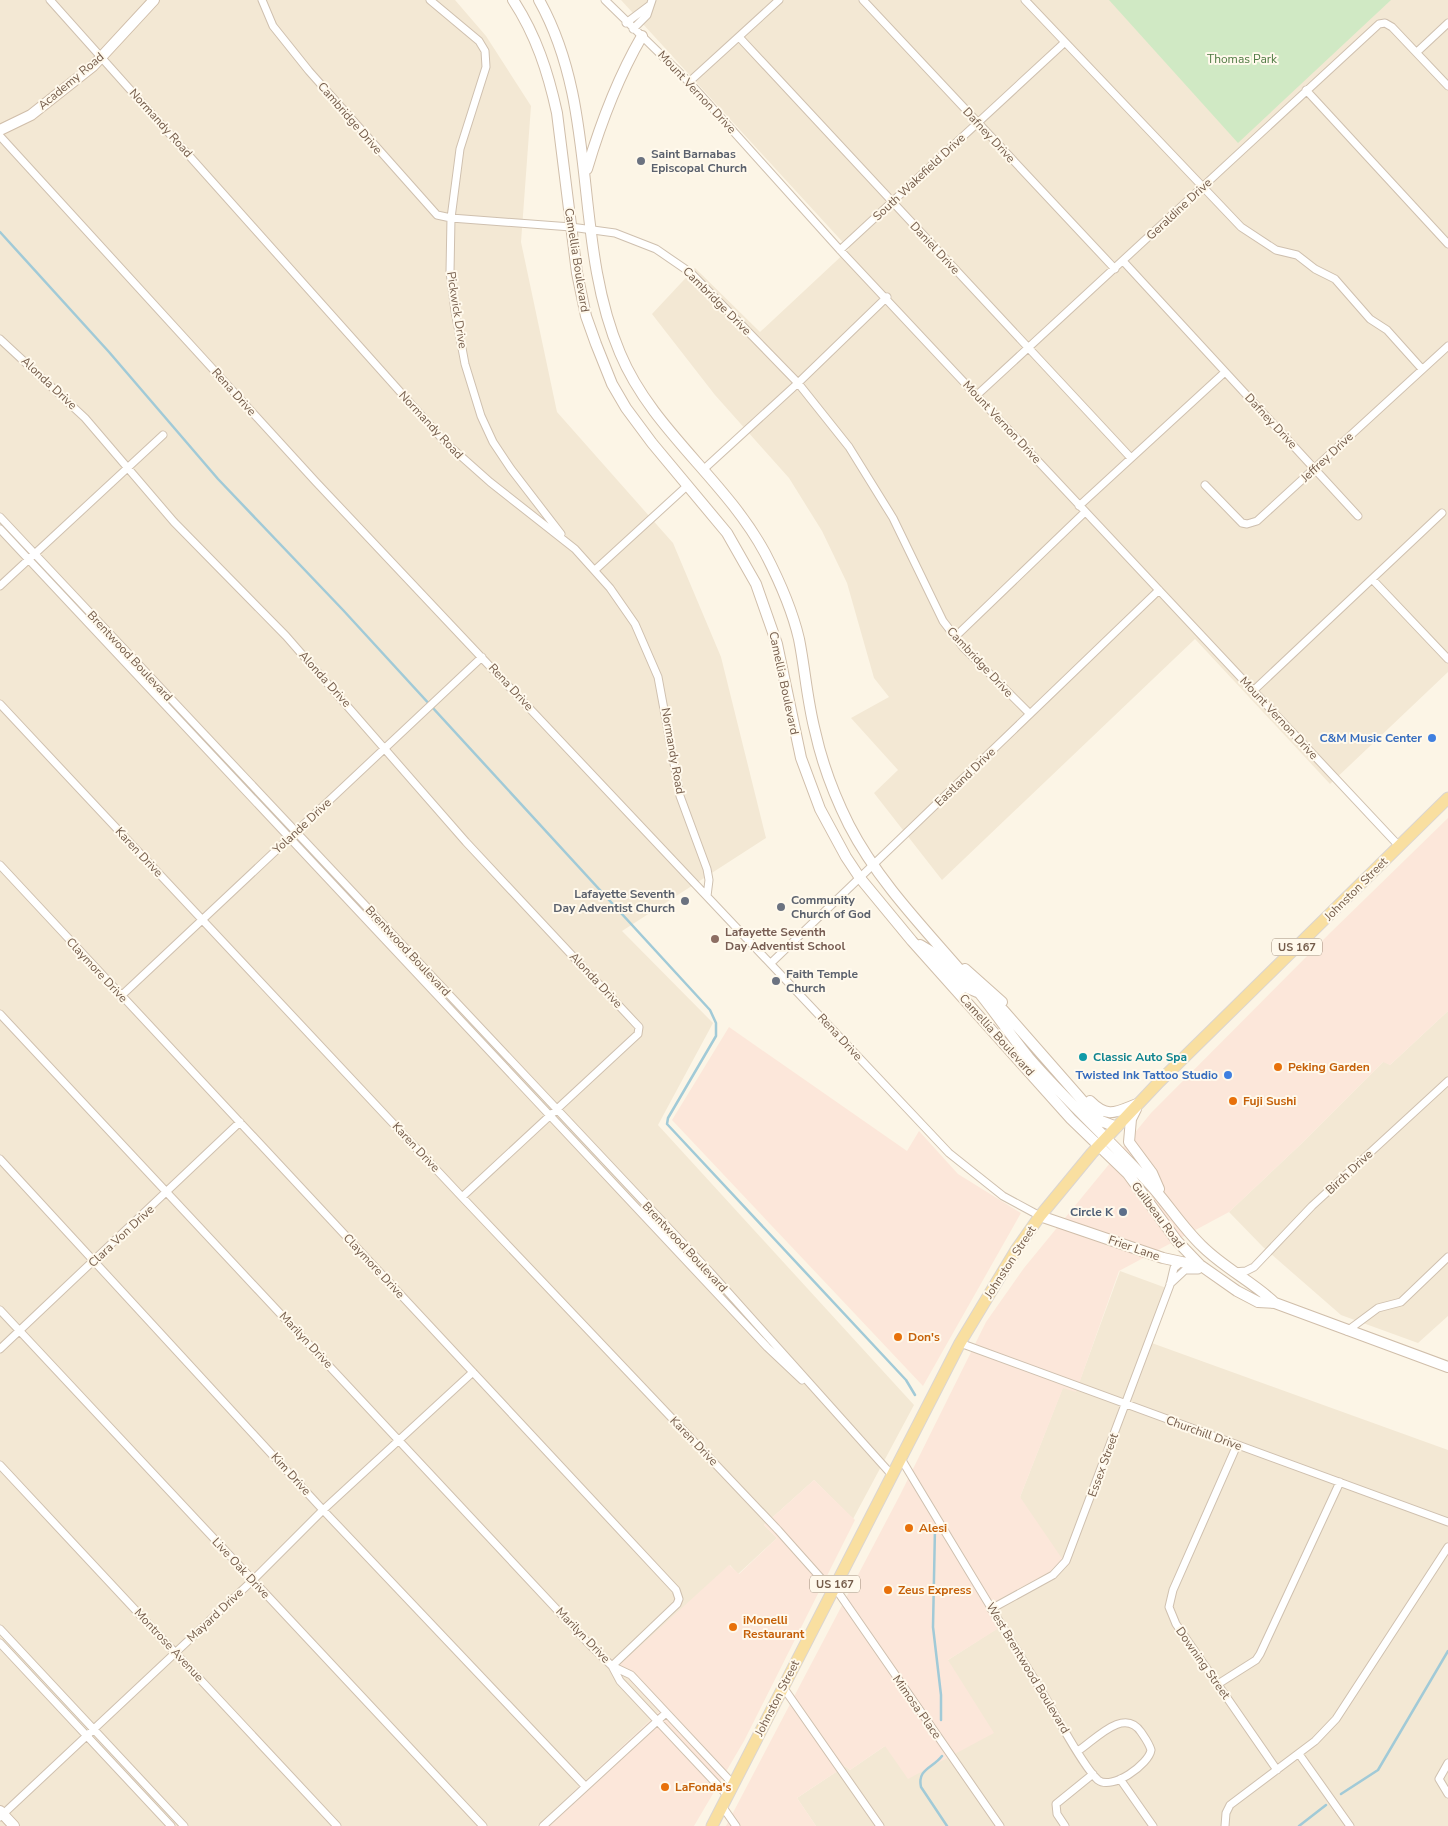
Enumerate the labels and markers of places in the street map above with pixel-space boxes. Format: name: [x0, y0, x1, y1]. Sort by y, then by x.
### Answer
place label: Saint Barnabas Episcopal Church: [651, 146, 747, 176]
marker: Saint Barnabas Episcopal Church: [635, 155, 647, 167]
place label: C&M Music Center: [1320, 730, 1422, 746]
marker: C&M Music Center: [1426, 732, 1438, 744]
place label: Lafayette Seventh Day Adventist Church: [553, 886, 675, 916]
place label: Community Church of God: [791, 892, 871, 922]
marker: Lafayette Seventh Day Adventist Church: [679, 895, 691, 907]
marker: Community Church of God: [775, 901, 787, 913]
place label: Lafayette Seventh Day Adventist School: [725, 924, 845, 954]
marker: Lafayette Seventh Day Adventist School: [709, 933, 721, 945]
place label: Faith Temple Church: [786, 966, 859, 996]
marker: Faith Temple Church: [770, 975, 782, 987]
place label: Classic Auto Spa: [1093, 1049, 1187, 1065]
marker: Classic Auto Spa: [1077, 1051, 1089, 1063]
place label: Peking Garden: [1288, 1059, 1370, 1075]
marker: Peking Garden: [1272, 1061, 1284, 1073]
place label: Twisted Ink Tattoo Studio: [1075, 1067, 1218, 1083]
marker: Twisted Ink Tattoo Studio: [1222, 1069, 1234, 1081]
place label: Fuji Sushi: [1243, 1093, 1296, 1109]
marker: Fuji Sushi: [1227, 1095, 1239, 1107]
place label: Circle K: [1070, 1204, 1114, 1220]
marker: Circle K: [1117, 1206, 1129, 1218]
place label: Don's: [908, 1329, 940, 1345]
marker: Don's: [892, 1331, 904, 1343]
place label: Alesi: [919, 1520, 947, 1536]
marker: Alesi: [903, 1522, 915, 1534]
place label: Zeus Express: [898, 1582, 972, 1598]
marker: Zeus Express: [882, 1584, 894, 1596]
place label: iMonelli Restaurant: [743, 1612, 805, 1642]
marker: iMonelli Restaurant: [727, 1621, 739, 1633]
place label: LaFonda's: [675, 1779, 731, 1795]
marker: LaFonda's: [659, 1781, 671, 1793]

